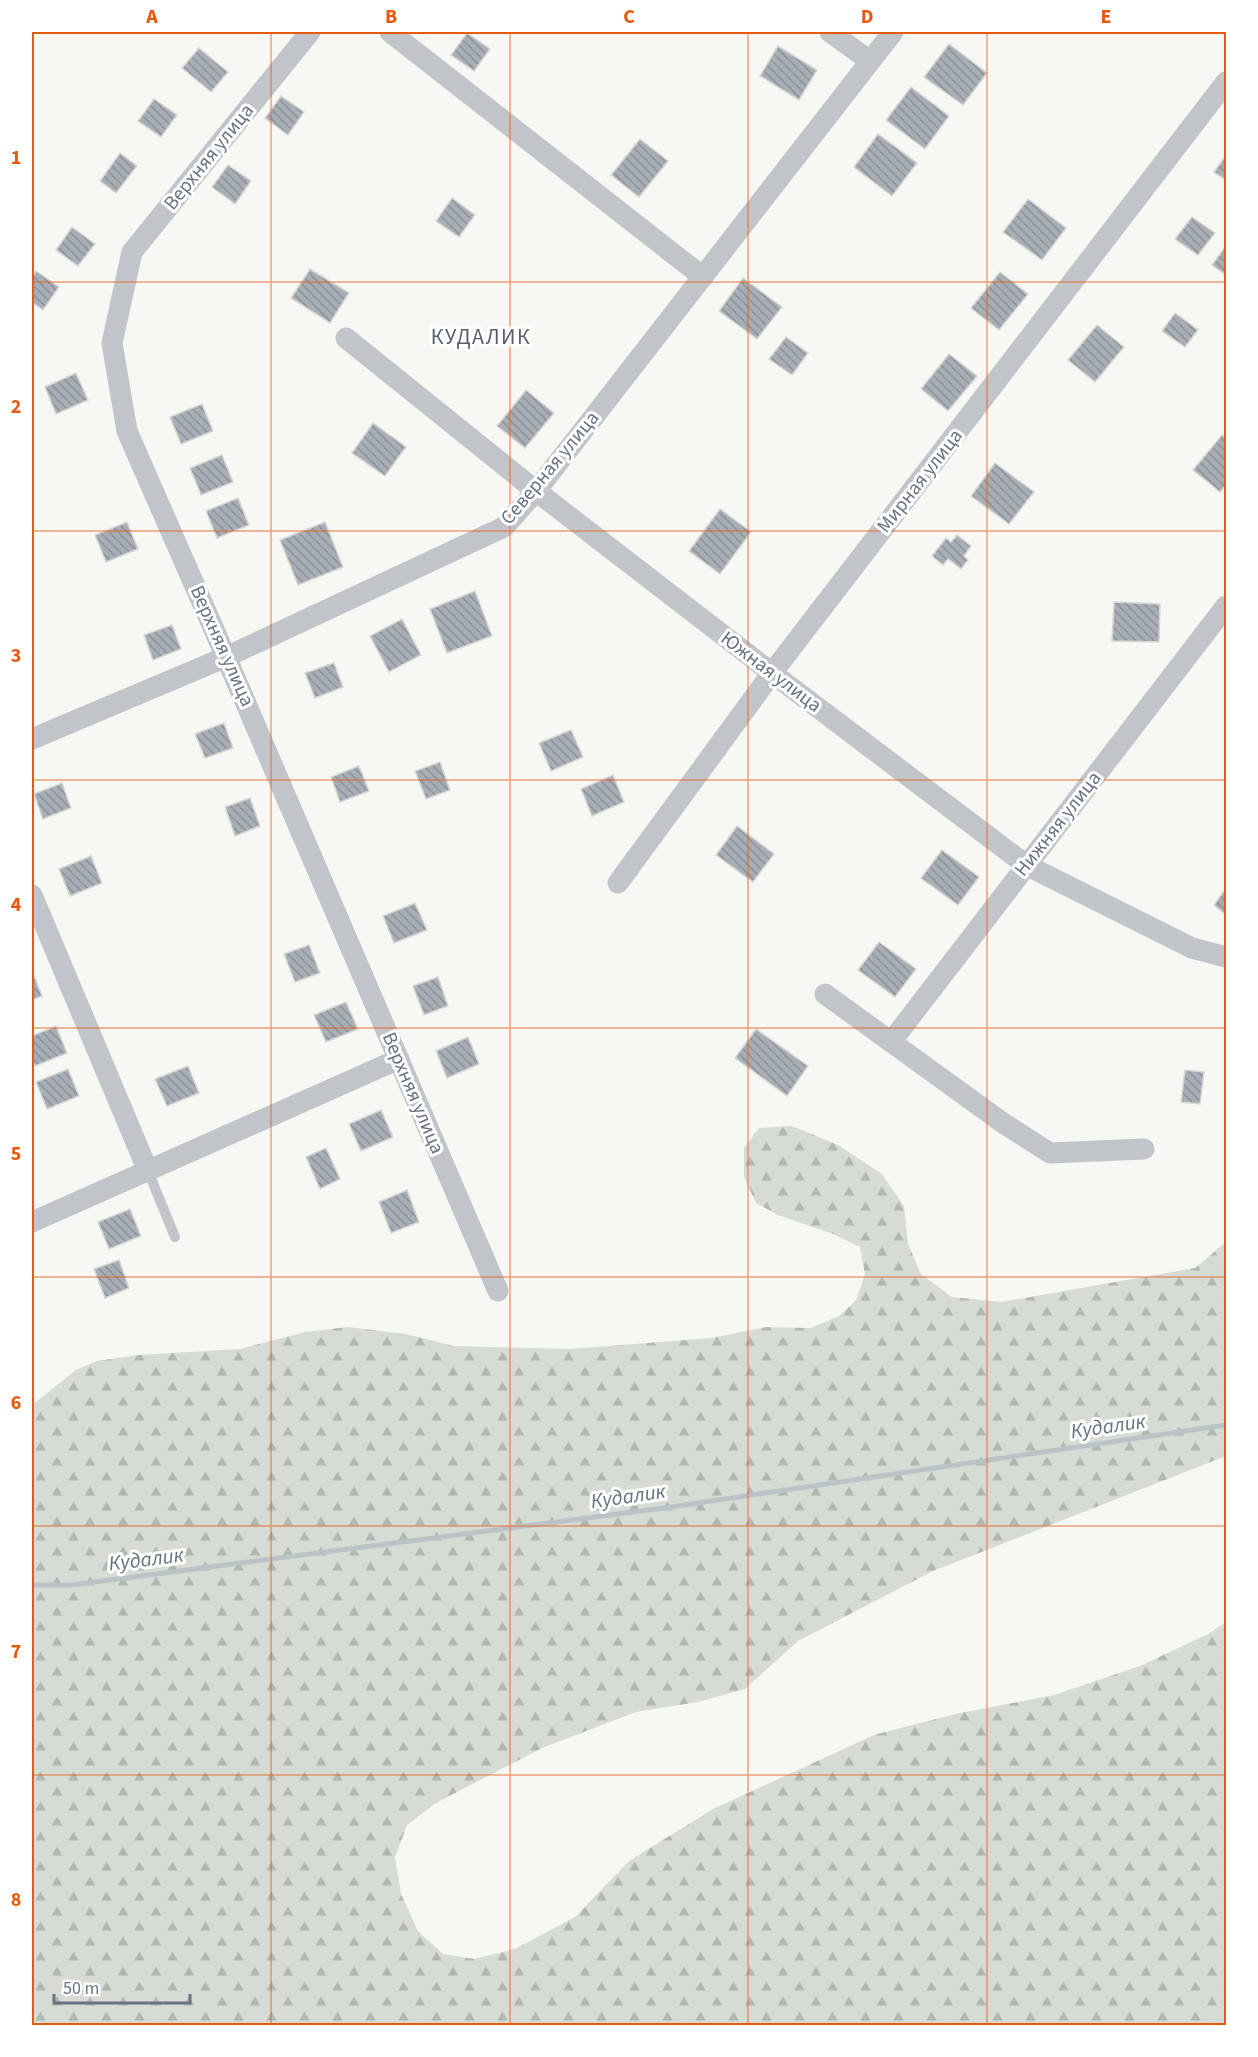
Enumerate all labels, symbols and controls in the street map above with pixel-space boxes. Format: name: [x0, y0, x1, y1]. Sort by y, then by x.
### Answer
text: A: [145, 3, 158, 31]
text: B: [385, 3, 397, 31]
text: C: [623, 3, 635, 31]
text: D: [861, 3, 873, 31]
text: E: [1101, 3, 1111, 31]
street label: Верхняя улица: [157, 98, 261, 216]
text: 1: [11, 144, 21, 172]
district label: КУДАЛИК: [431, 321, 531, 353]
text: 2: [11, 393, 21, 421]
street label: Северная улица: [494, 405, 606, 531]
street label: Мирная улица: [870, 423, 970, 539]
street label: Верхняя улица: [183, 581, 261, 711]
street label: Южная улица: [715, 625, 827, 719]
text: 3: [11, 642, 21, 670]
street label: Нижняя улица: [1008, 766, 1108, 882]
text: 4: [11, 891, 22, 919]
street label: Верхняя улица: [375, 1028, 451, 1158]
text: 5: [11, 1140, 21, 1168]
text: 6: [11, 1389, 21, 1417]
water label: Кудалик: [1069, 1406, 1148, 1446]
water label: Кудалик: [589, 1476, 668, 1516]
water label: Кудалик: [107, 1539, 186, 1578]
text: 7: [11, 1638, 21, 1666]
text: 8: [11, 1886, 21, 1914]
scale bar: [54, 1967, 190, 2005]
text: 50 m: [63, 1976, 99, 2001]

